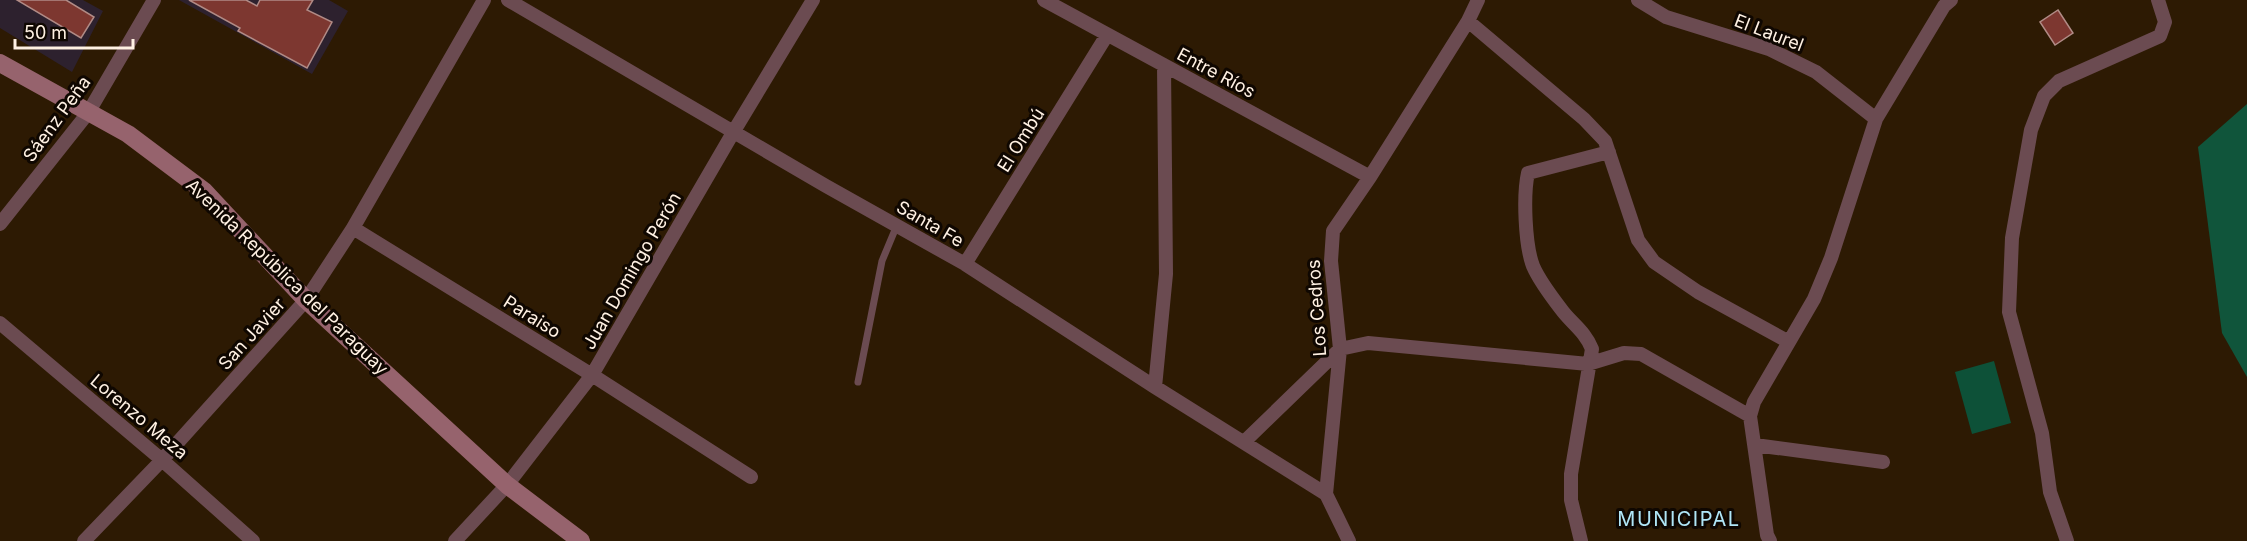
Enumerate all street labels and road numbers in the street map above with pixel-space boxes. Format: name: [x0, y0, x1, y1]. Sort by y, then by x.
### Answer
street label: El Laurel: [1732, 10, 1807, 55]
street label: Entre Ríos: [1174, 43, 1259, 102]
street label: Sáenz Peña: [19, 72, 95, 166]
street label: El Ombú: [993, 104, 1048, 176]
street label: Avenida República del Paraguay: [182, 174, 393, 379]
street label: Juan Domingo Perón: [578, 188, 685, 353]
street label: Santa Fe: [893, 196, 967, 251]
street label: Los Cedros: [1303, 259, 1330, 357]
street label: Paraiso: [500, 291, 565, 342]
street label: San Javier: [214, 293, 289, 374]
street label: Lorenzo Meza: [86, 370, 192, 463]

